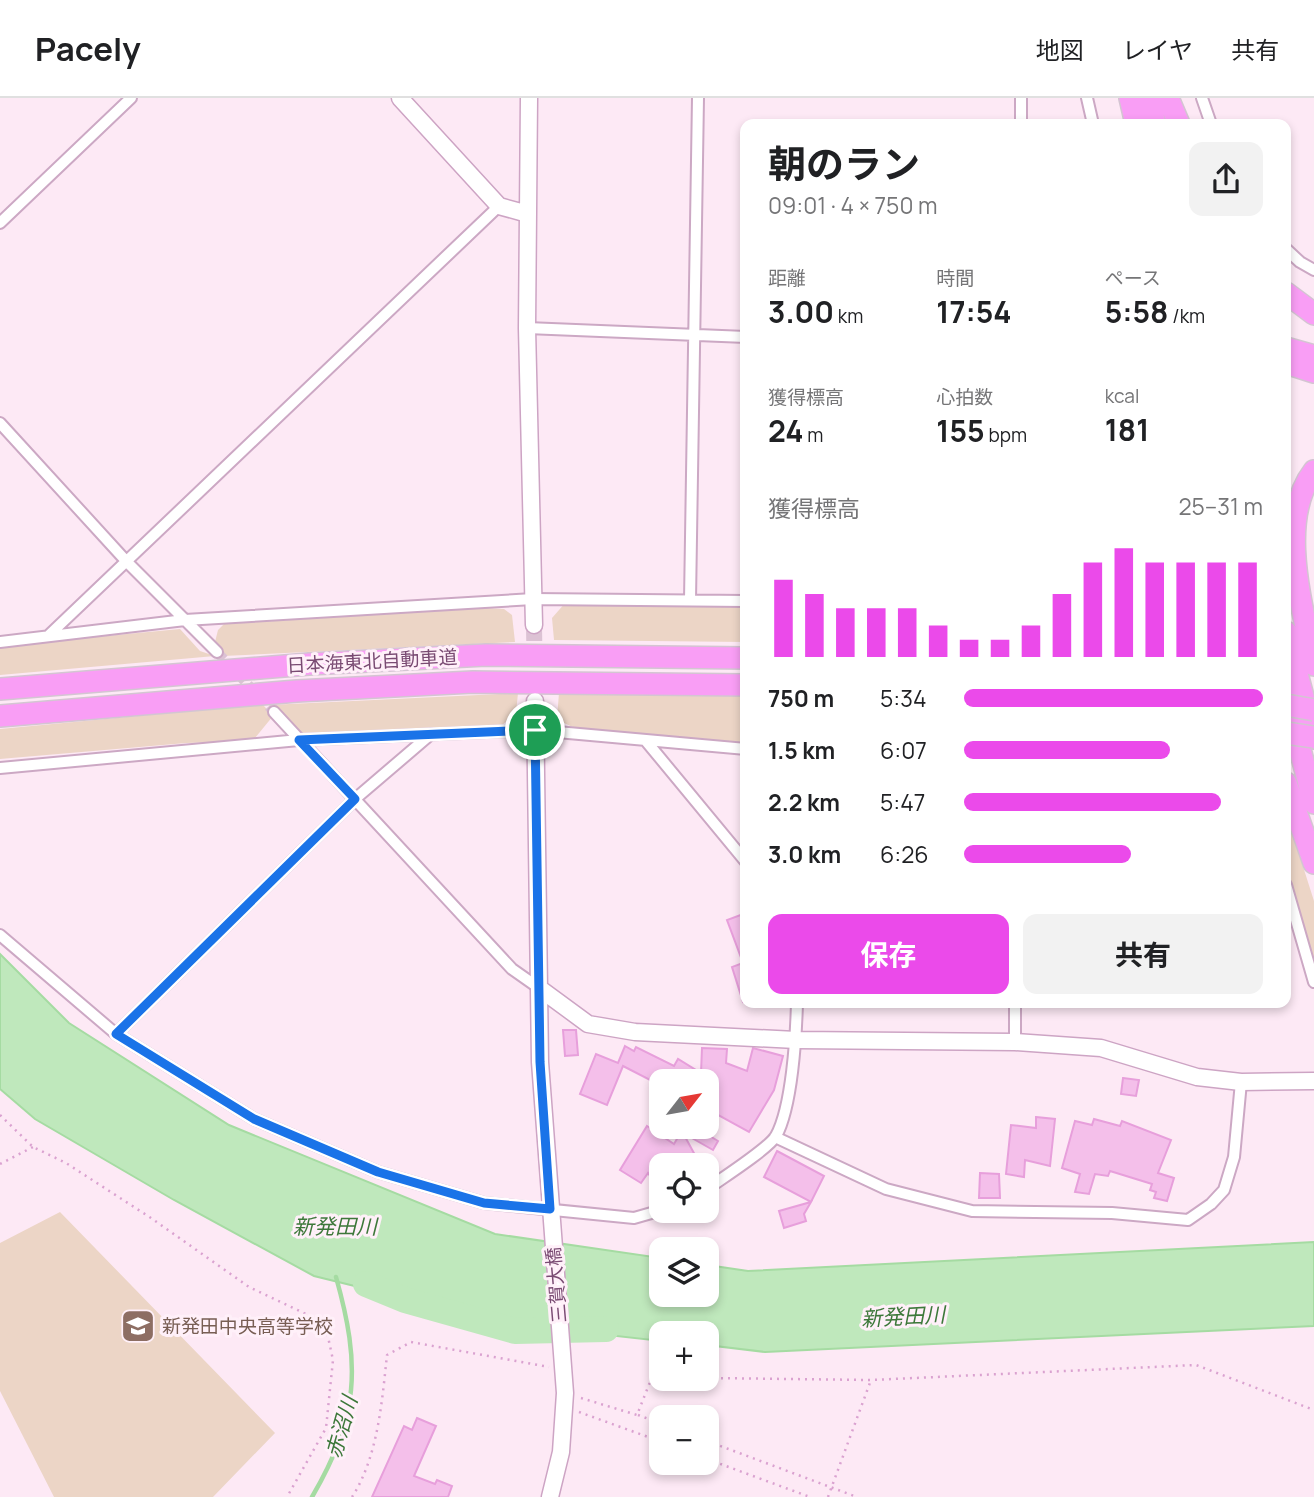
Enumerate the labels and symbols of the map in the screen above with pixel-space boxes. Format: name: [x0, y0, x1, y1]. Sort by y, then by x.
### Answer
street label: 日本海東北自動車道: [286, 644, 458, 678]
pin: [505, 700, 565, 760]
north arrow: [649, 1069, 719, 1139]
water label: 新発田川: [293, 1212, 379, 1240]
street label: 三賀大橋: [540, 1246, 572, 1324]
water label: 新発田川: [860, 1300, 948, 1332]
school or university icon: 新発田中央高等学校: [119, 1307, 157, 1345]
place label: 新発田中央高等学校: [162, 1313, 333, 1339]
water label: 赤沼川: [319, 1391, 364, 1461]

